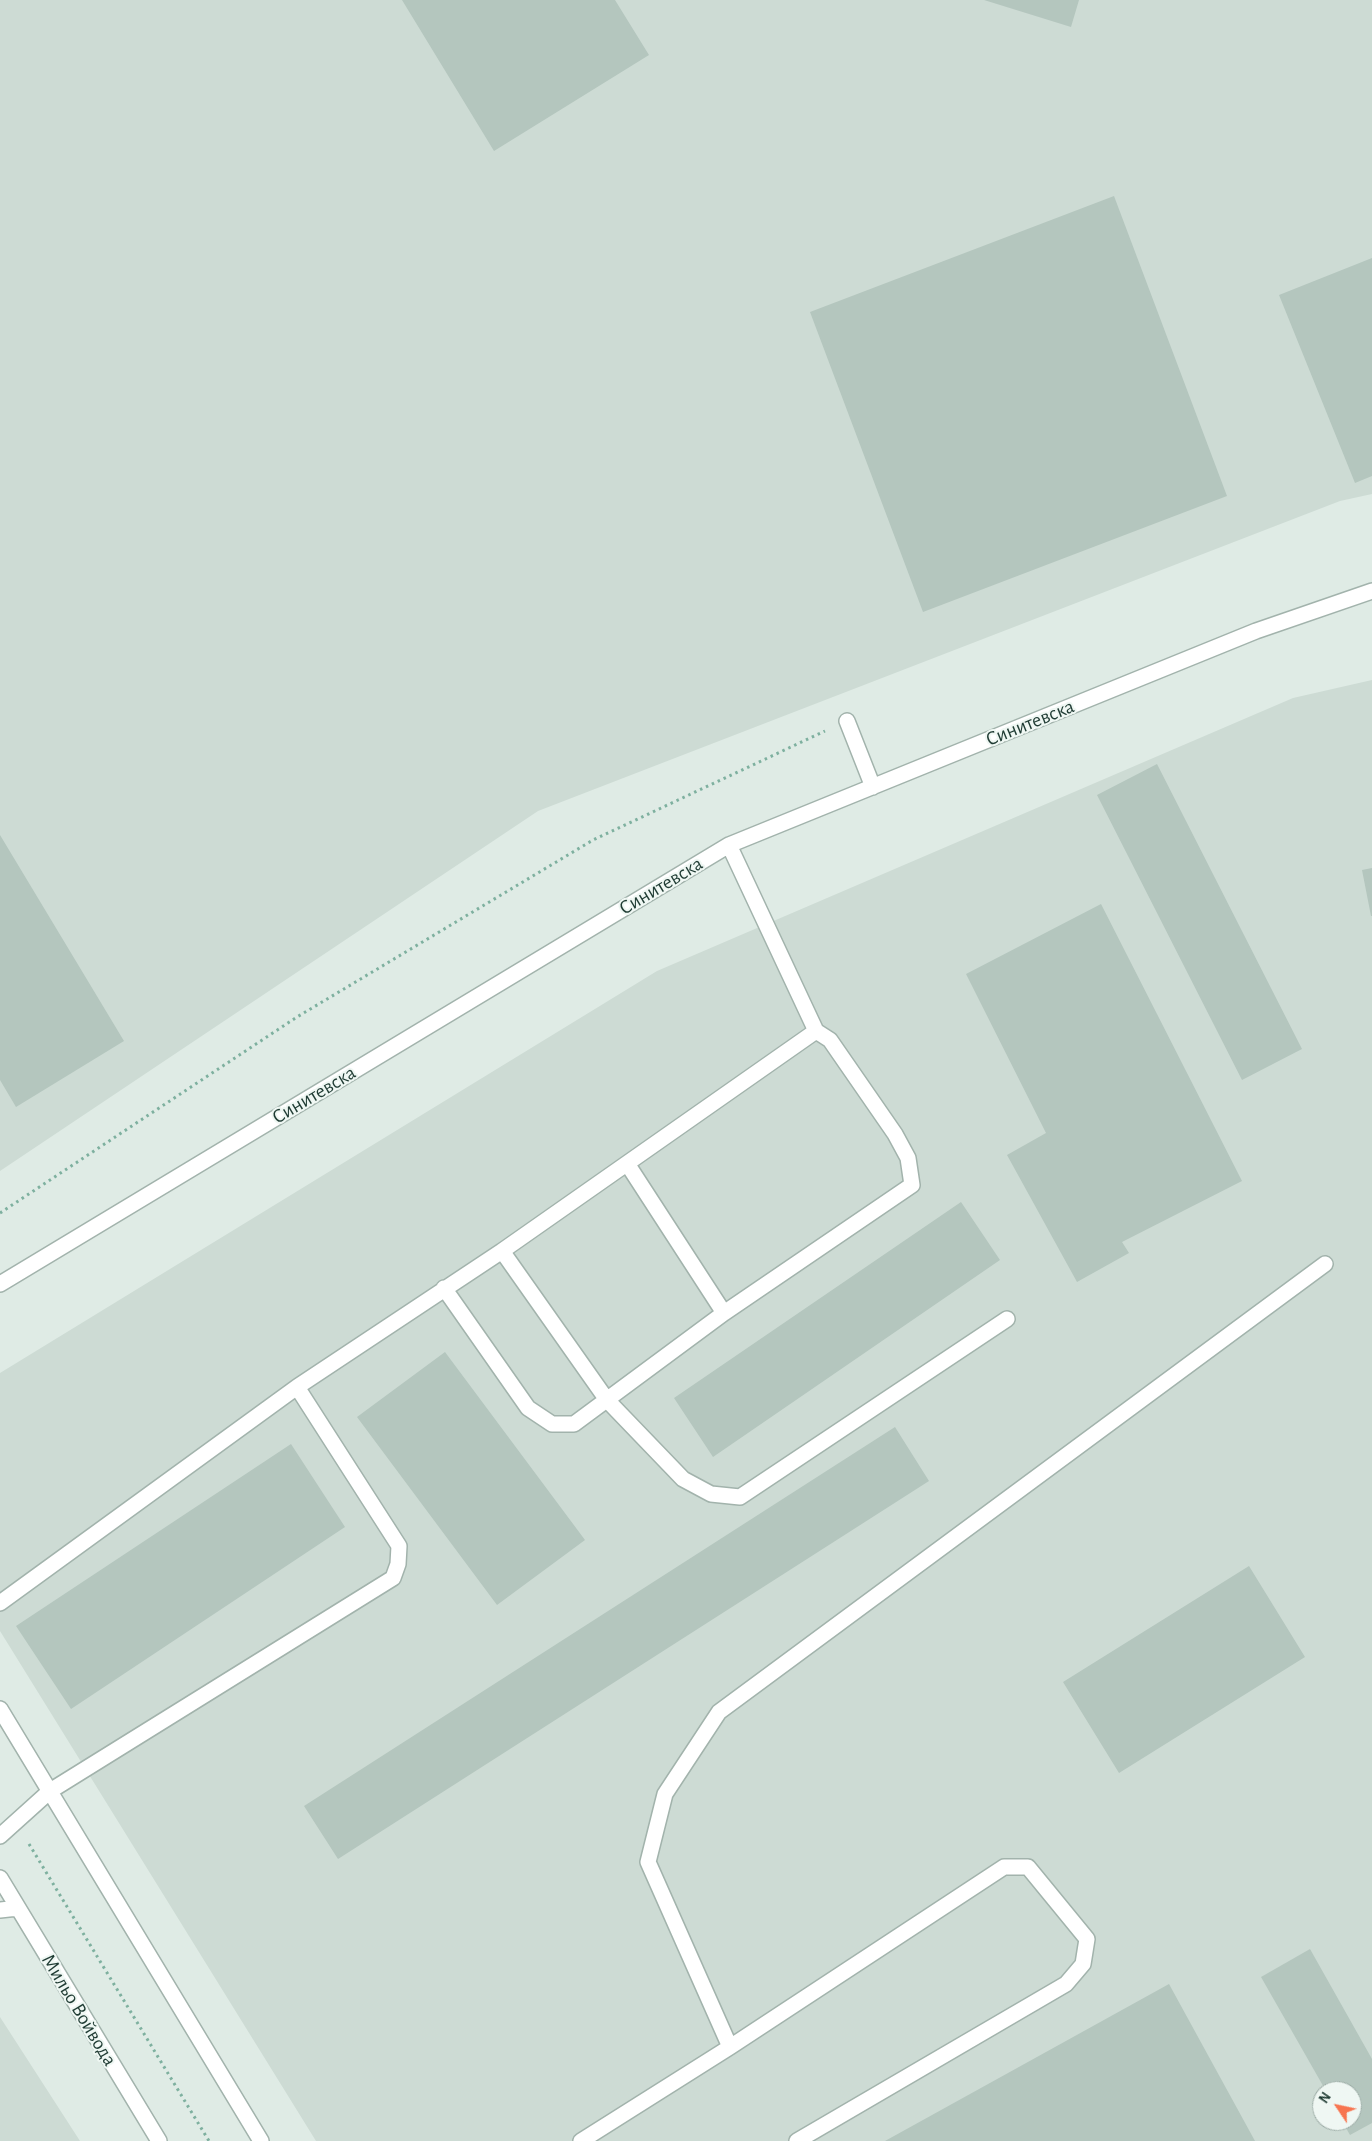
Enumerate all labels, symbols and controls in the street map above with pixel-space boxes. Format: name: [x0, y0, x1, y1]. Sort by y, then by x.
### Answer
street label: Синитевска: [982, 694, 1078, 752]
street label: Синитевска: [615, 852, 707, 920]
street label: Синитевска: [268, 1061, 360, 1129]
street label: Мильо Войвода: [36, 1950, 122, 2070]
north arrow: [1312, 2081, 1362, 2131]
text: N: [1317, 2090, 1334, 2106]

